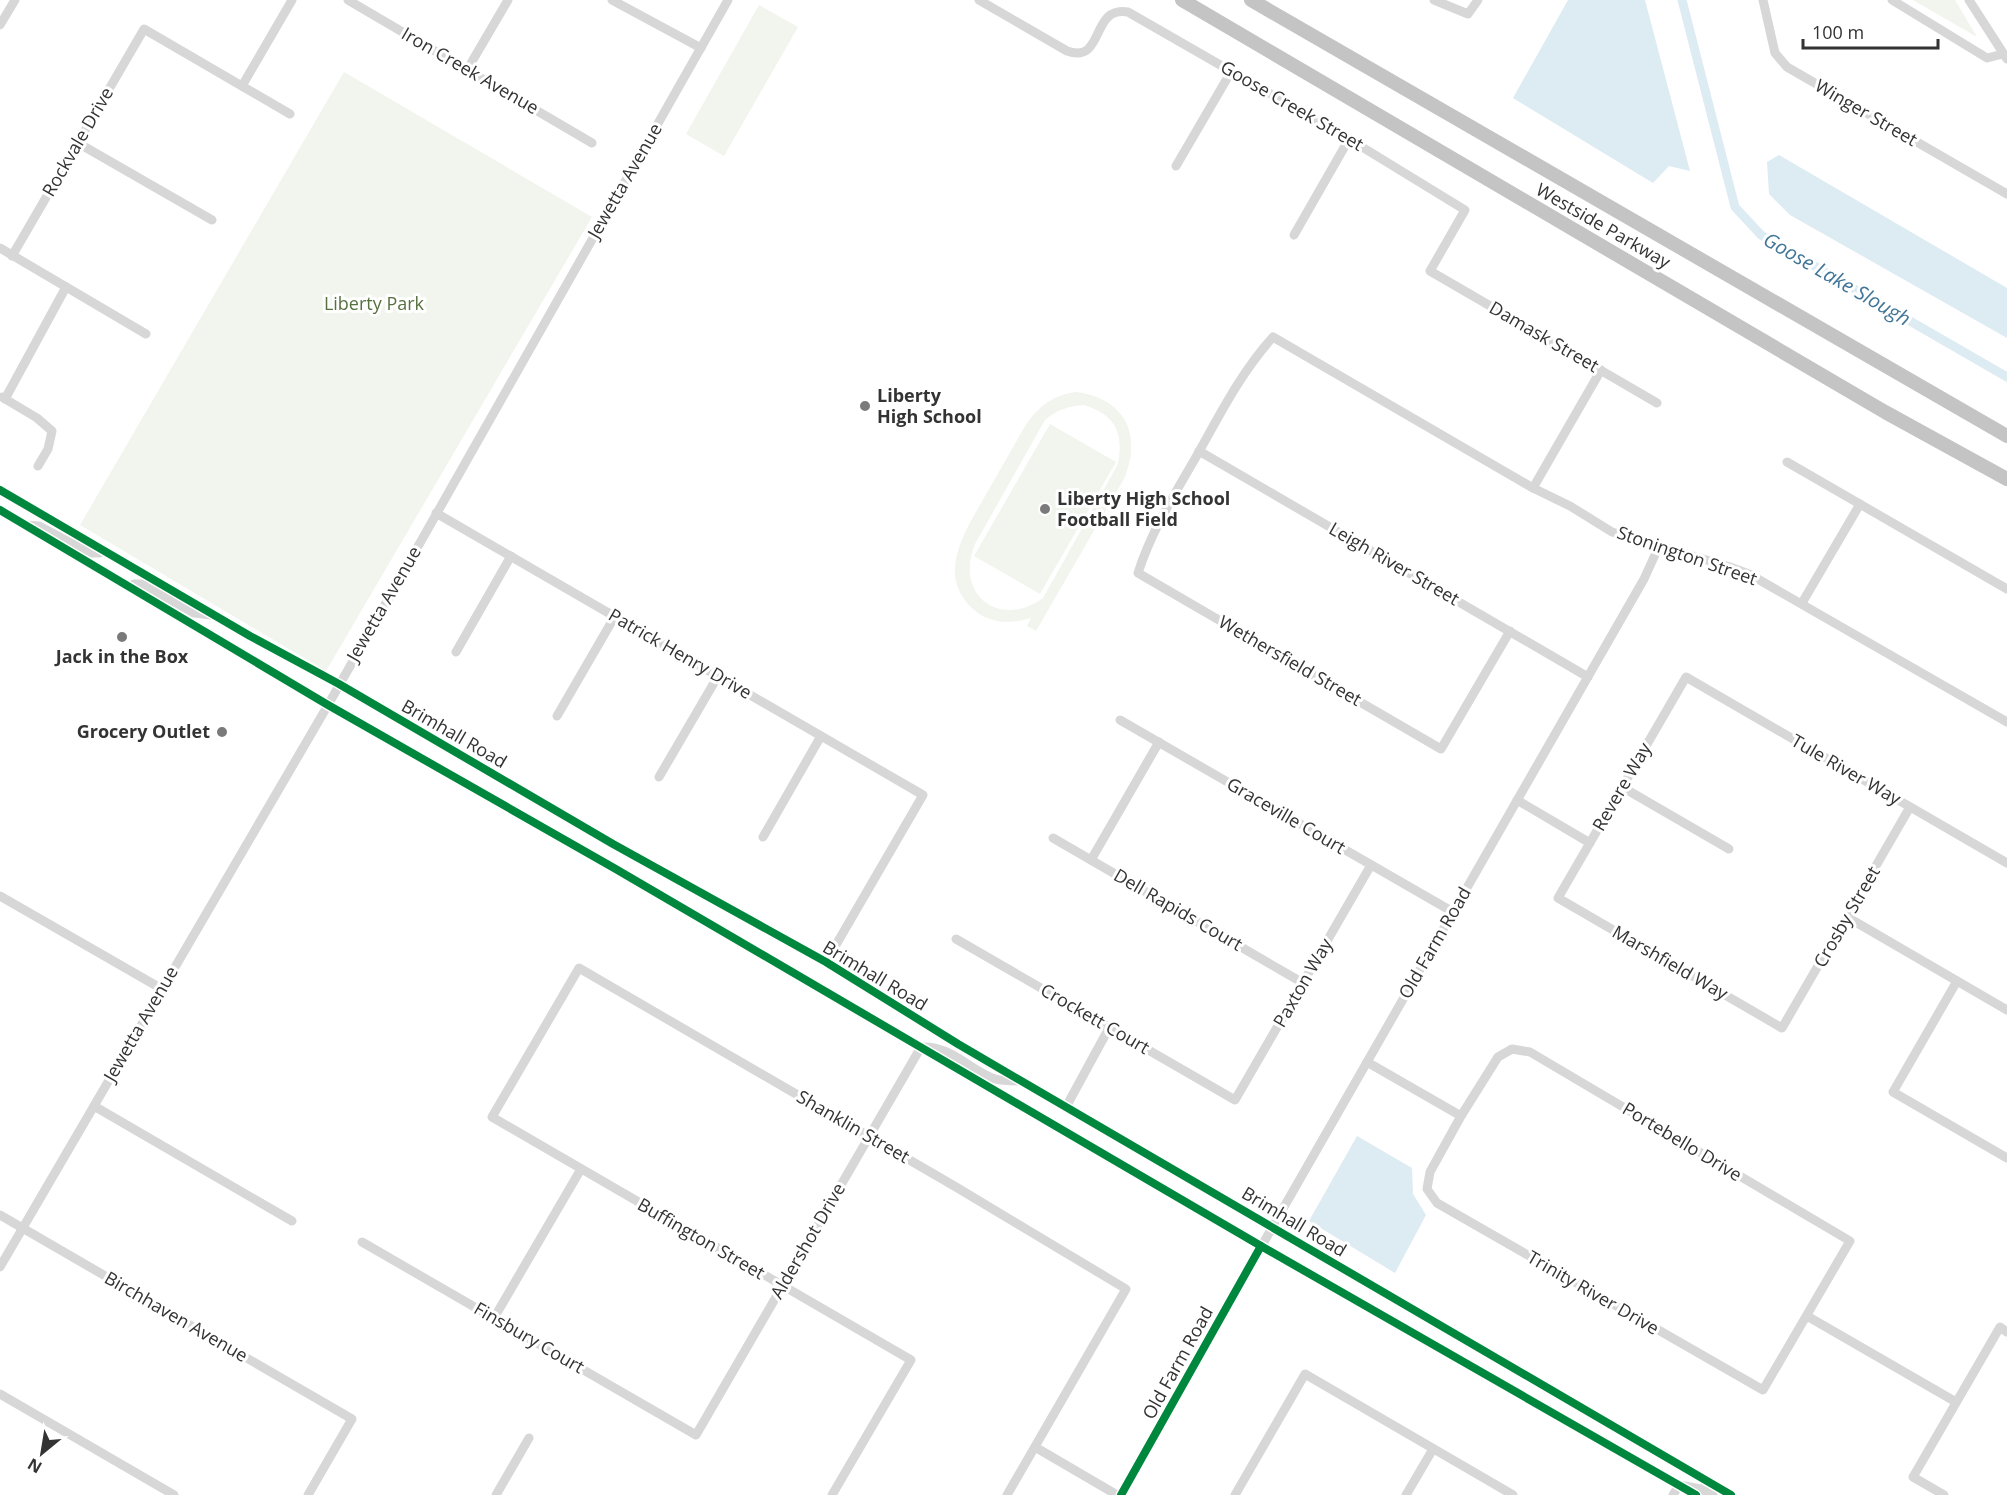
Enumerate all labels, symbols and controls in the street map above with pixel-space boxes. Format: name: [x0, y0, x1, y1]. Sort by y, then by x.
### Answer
scale bar: [1803, 12, 1938, 50]
text: 100 m: [1812, 20, 1864, 44]
street label: Iron Creek Avenue: [398, 21, 543, 119]
street label: Goose Creek Street: [1217, 54, 1368, 156]
street label: Winger Street: [1811, 73, 1922, 151]
street label: Rockvale Drive: [36, 82, 118, 201]
street label: Jewetta Avenue: [580, 119, 667, 244]
street label: Westside Parkway: [1532, 177, 1676, 274]
water label: Goose Lake Slough: [1759, 225, 1916, 332]
park label: Liberty Park: [324, 291, 425, 315]
street label: Damask Street: [1485, 295, 1604, 377]
place label: Liberty High School: [877, 383, 982, 428]
marker: Liberty High School: [858, 399, 872, 413]
place label: Liberty High School Football Field: [1057, 486, 1230, 531]
marker: Liberty High School Football Field: [1038, 502, 1052, 516]
street label: Leigh River Street: [1325, 516, 1464, 610]
street label: Stonington Street: [1614, 520, 1761, 590]
street label: Jewetta Avenue: [339, 542, 426, 667]
street label: Patrick Henry Drive: [605, 602, 756, 704]
street label: Wethersfield Street: [1215, 609, 1366, 711]
marker: Jack in the Box: [115, 630, 129, 644]
place label: Jack in the Box: [54, 644, 189, 668]
street label: Brimhall Road: [397, 693, 512, 773]
place label: Grocery Outlet: [77, 719, 210, 743]
marker: Grocery Outlet: [215, 725, 229, 739]
street label: Tule River Way: [1787, 728, 1906, 811]
street label: Revere Way: [1586, 737, 1657, 835]
street label: Graceville Court: [1223, 771, 1350, 859]
street label: Crosby Street: [1807, 862, 1885, 971]
street label: Dell Rapids Court: [1110, 863, 1247, 956]
street label: Old Farm Road: [1392, 882, 1476, 1003]
street label: Marshfield Way: [1608, 919, 1734, 1005]
street label: Paxton Way: [1267, 933, 1338, 1031]
street label: Brimhall Road: [819, 934, 932, 1016]
street label: Jewetta Avenue: [96, 962, 183, 1087]
street label: Crockett Court: [1037, 977, 1154, 1059]
street label: Shanklin Street: [793, 1084, 914, 1168]
street label: Portebello Drive: [1618, 1096, 1747, 1186]
street label: Aldershot Drive: [764, 1178, 850, 1303]
street label: Brimhall Road: [1238, 1180, 1351, 1262]
street label: Buffington Street: [633, 1192, 770, 1284]
street label: Trinity River Drive: [1523, 1245, 1664, 1340]
street label: Birchhaven Avenue: [100, 1265, 253, 1367]
street label: Finsbury Court: [470, 1296, 589, 1378]
street label: Old Farm Road: [1136, 1302, 1218, 1423]
north arrow: [12, 1423, 72, 1483]
text: N: [23, 1453, 46, 1479]

